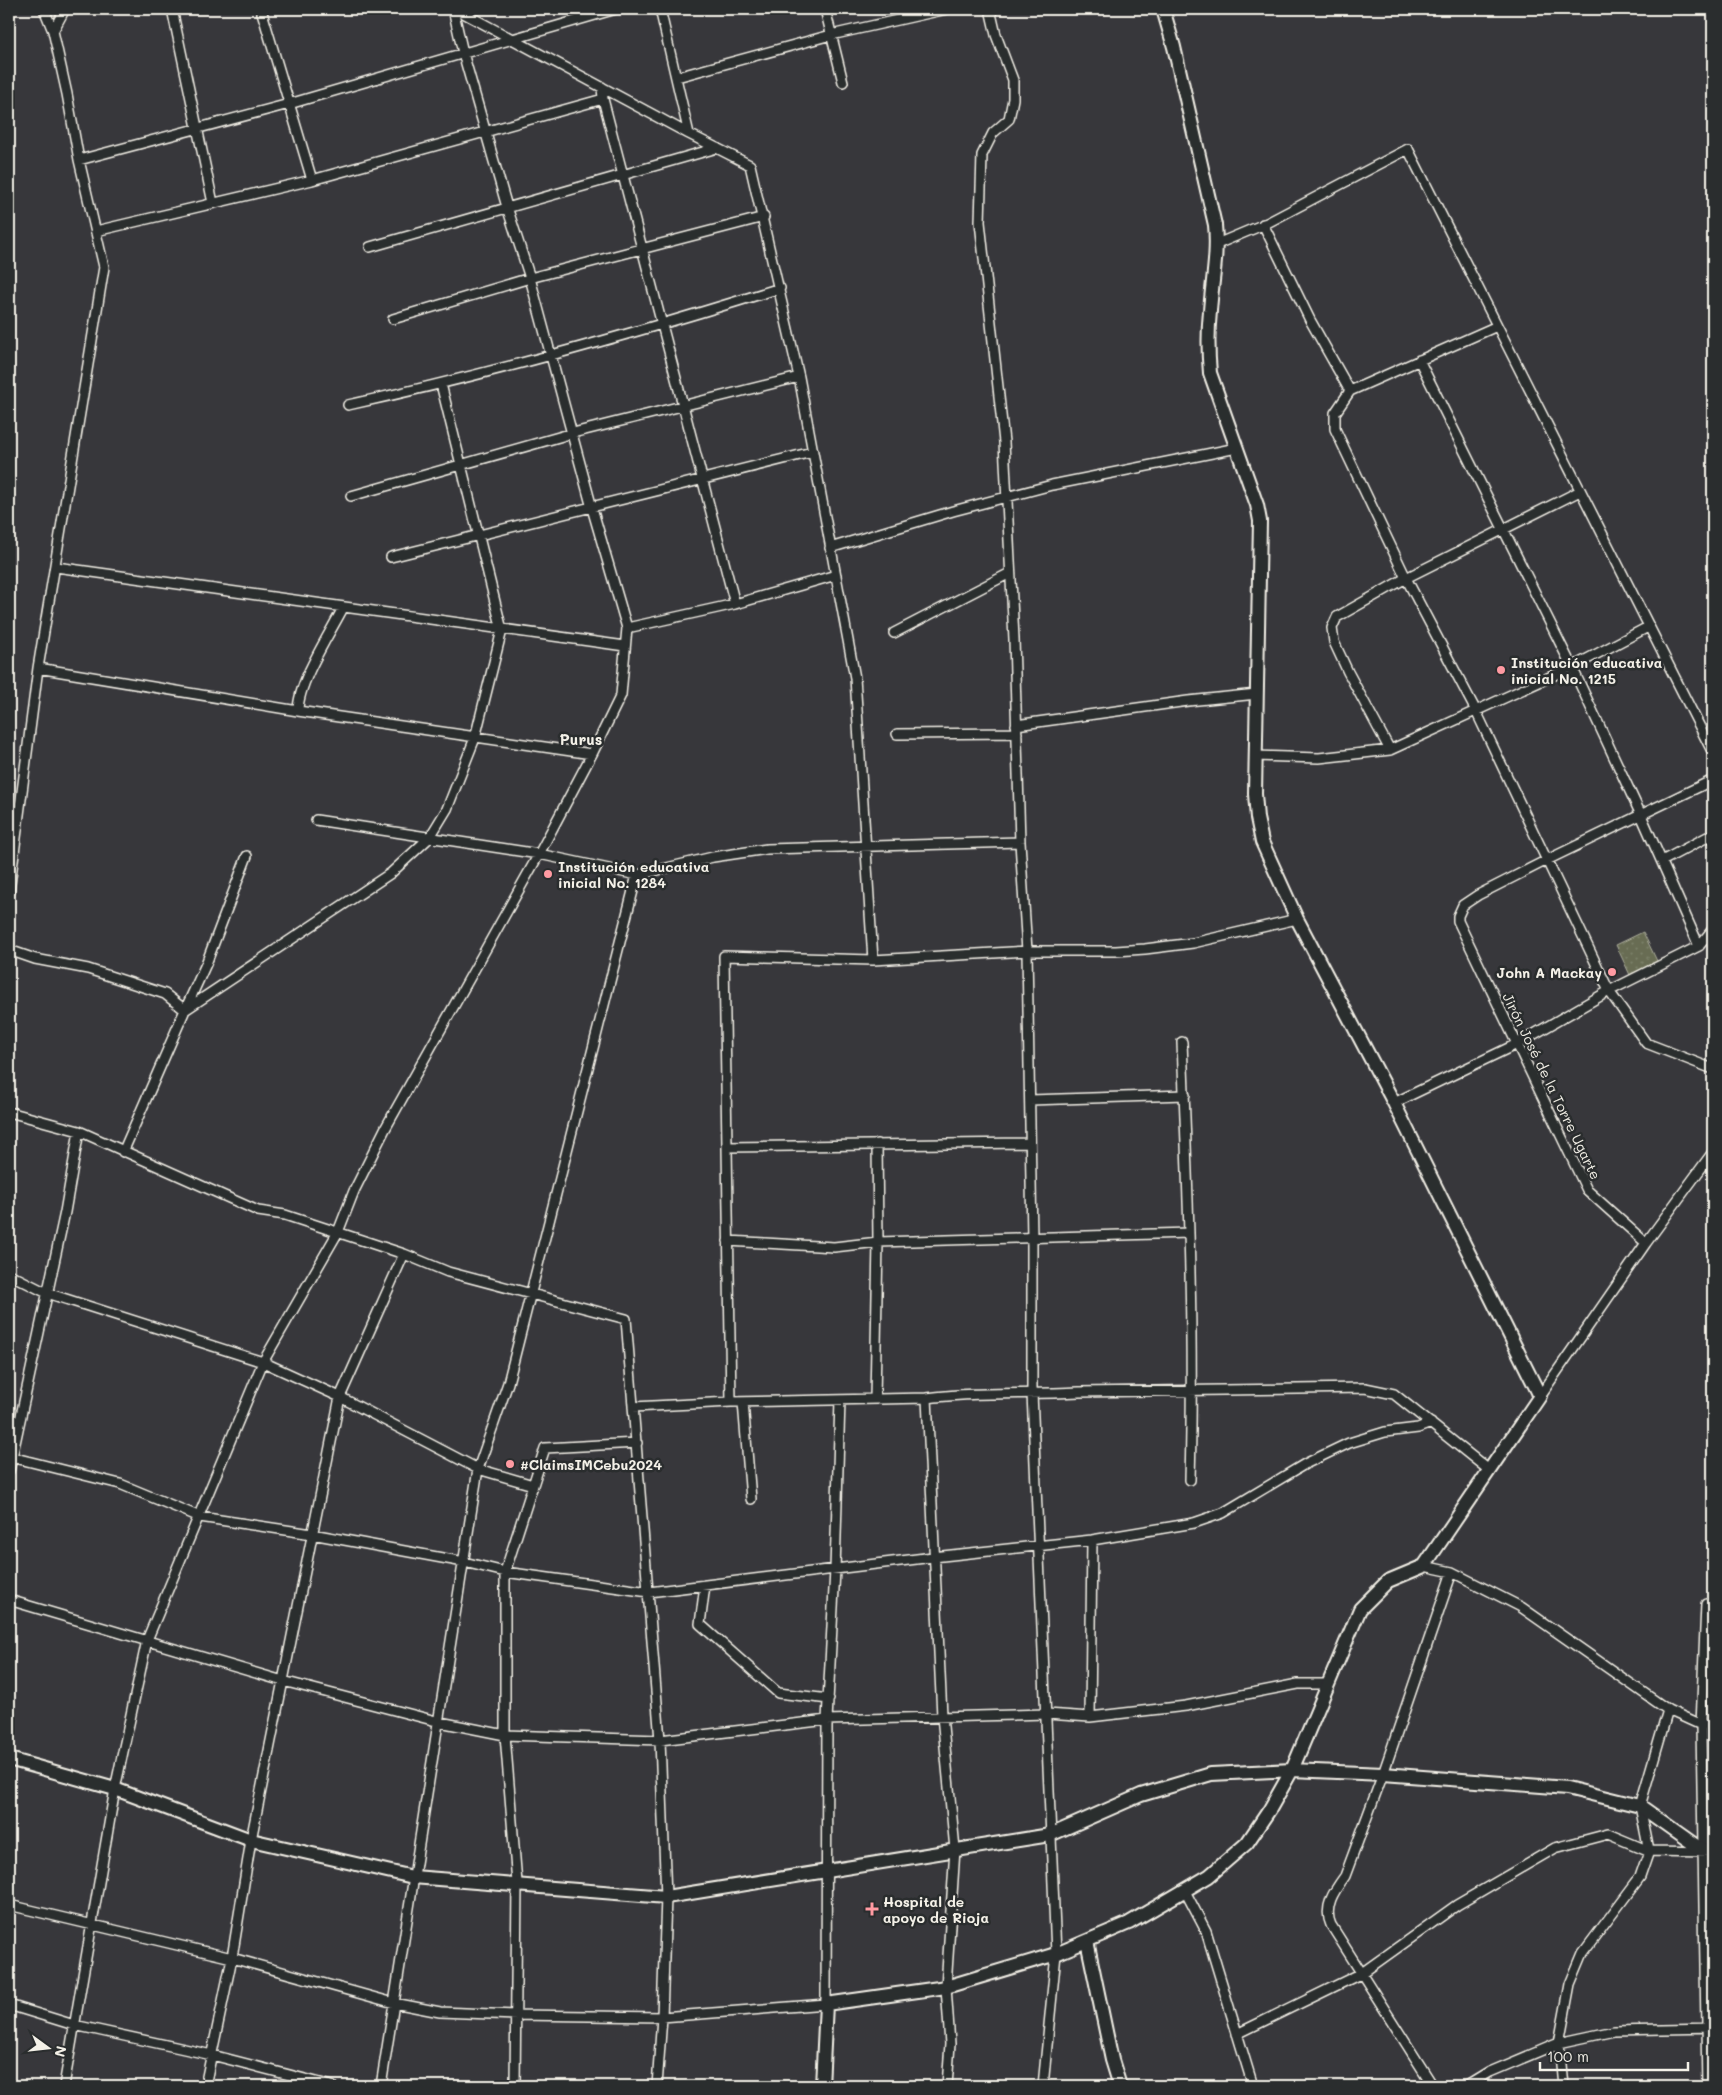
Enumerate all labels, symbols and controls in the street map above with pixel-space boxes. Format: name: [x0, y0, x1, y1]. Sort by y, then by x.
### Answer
place label: Institución educativa inicial No. 1215: [1511, 653, 1663, 688]
marker: Institución educativa inicial No. 1215: [1495, 664, 1507, 676]
district label: Purus: [560, 729, 602, 749]
place label: Institución educativa inicial No. 1284: [558, 857, 710, 892]
marker: Institución educativa inicial No. 1284: [542, 868, 554, 880]
place label: John A Mackay: [1496, 963, 1602, 982]
marker: John A Mackay: [1606, 966, 1618, 978]
street label: Jirón José de la Torre Ugarte: [1498, 989, 1606, 1183]
place label: #ClaimsIMCebu2024: [520, 1455, 662, 1474]
marker: #ClaimsIMCebu2024: [504, 1458, 516, 1470]
place label: Hospital de apoyo de Rioja: [883, 1892, 989, 1927]
marker: Hospital de apoyo de Rioja: [865, 1902, 879, 1916]
north arrow: [22, 2022, 72, 2072]
scale bar: [1540, 2040, 1687, 2072]
text: N: [50, 2044, 72, 2059]
text: 100 m: [1547, 2046, 1589, 2066]

